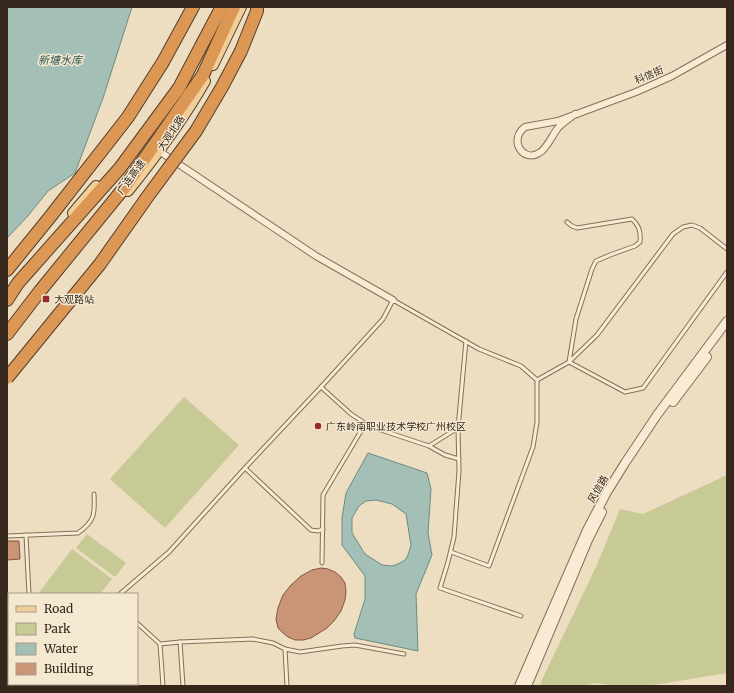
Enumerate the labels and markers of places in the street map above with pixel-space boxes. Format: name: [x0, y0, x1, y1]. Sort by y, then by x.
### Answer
place label: 大观路站: [54, 293, 94, 306]
marker: 大观路站: [41, 294, 51, 304]
place label: 广东岭南职业技术学校广州校区: [326, 420, 466, 433]
marker: 广东岭南职业技术学校广州校区: [313, 421, 323, 431]

